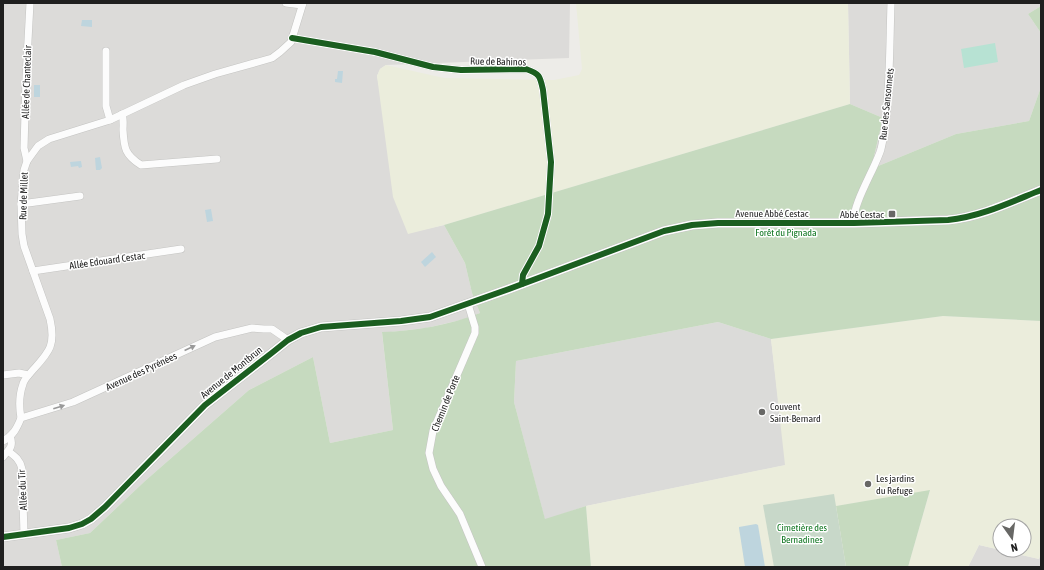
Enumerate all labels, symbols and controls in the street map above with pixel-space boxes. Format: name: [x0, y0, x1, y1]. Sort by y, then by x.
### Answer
street label: Allée de Chanteclair: [20, 44, 33, 119]
street label: Rue de Bahinos: [470, 56, 527, 67]
street label: Rue des Sansonnets: [877, 67, 896, 141]
street label: Rue de Millet: [17, 172, 30, 220]
street label: Avenue Abbé Cestac: [735, 208, 809, 219]
place label: Abbé Cestac: [840, 209, 884, 220]
marker: Abbé Cestac: [887, 209, 897, 219]
park label: Forêt du Pignada: [755, 227, 817, 238]
street label: Allée Edouard Cestac: [68, 250, 146, 271]
street label: Avenue de Montbrun: [198, 344, 265, 401]
one-way arrow: [185, 345, 196, 351]
street label: Avenue des Pyrénées: [104, 350, 179, 393]
street label: Chemin de Porte: [429, 373, 462, 433]
place label: Couvent Saint-Bernard: [770, 401, 821, 424]
one-way arrow: [53, 403, 65, 409]
marker: Couvent Saint-Bernard: [757, 407, 767, 417]
street label: Allée du Tir: [16, 468, 29, 511]
place label: Les jardins du Refuge: [876, 473, 915, 496]
marker: Les jardins du Refuge: [863, 479, 873, 489]
north arrow: [992, 518, 1032, 558]
park label: Cimetière des Bernadines: [777, 522, 827, 545]
text: N: [1010, 541, 1019, 554]

